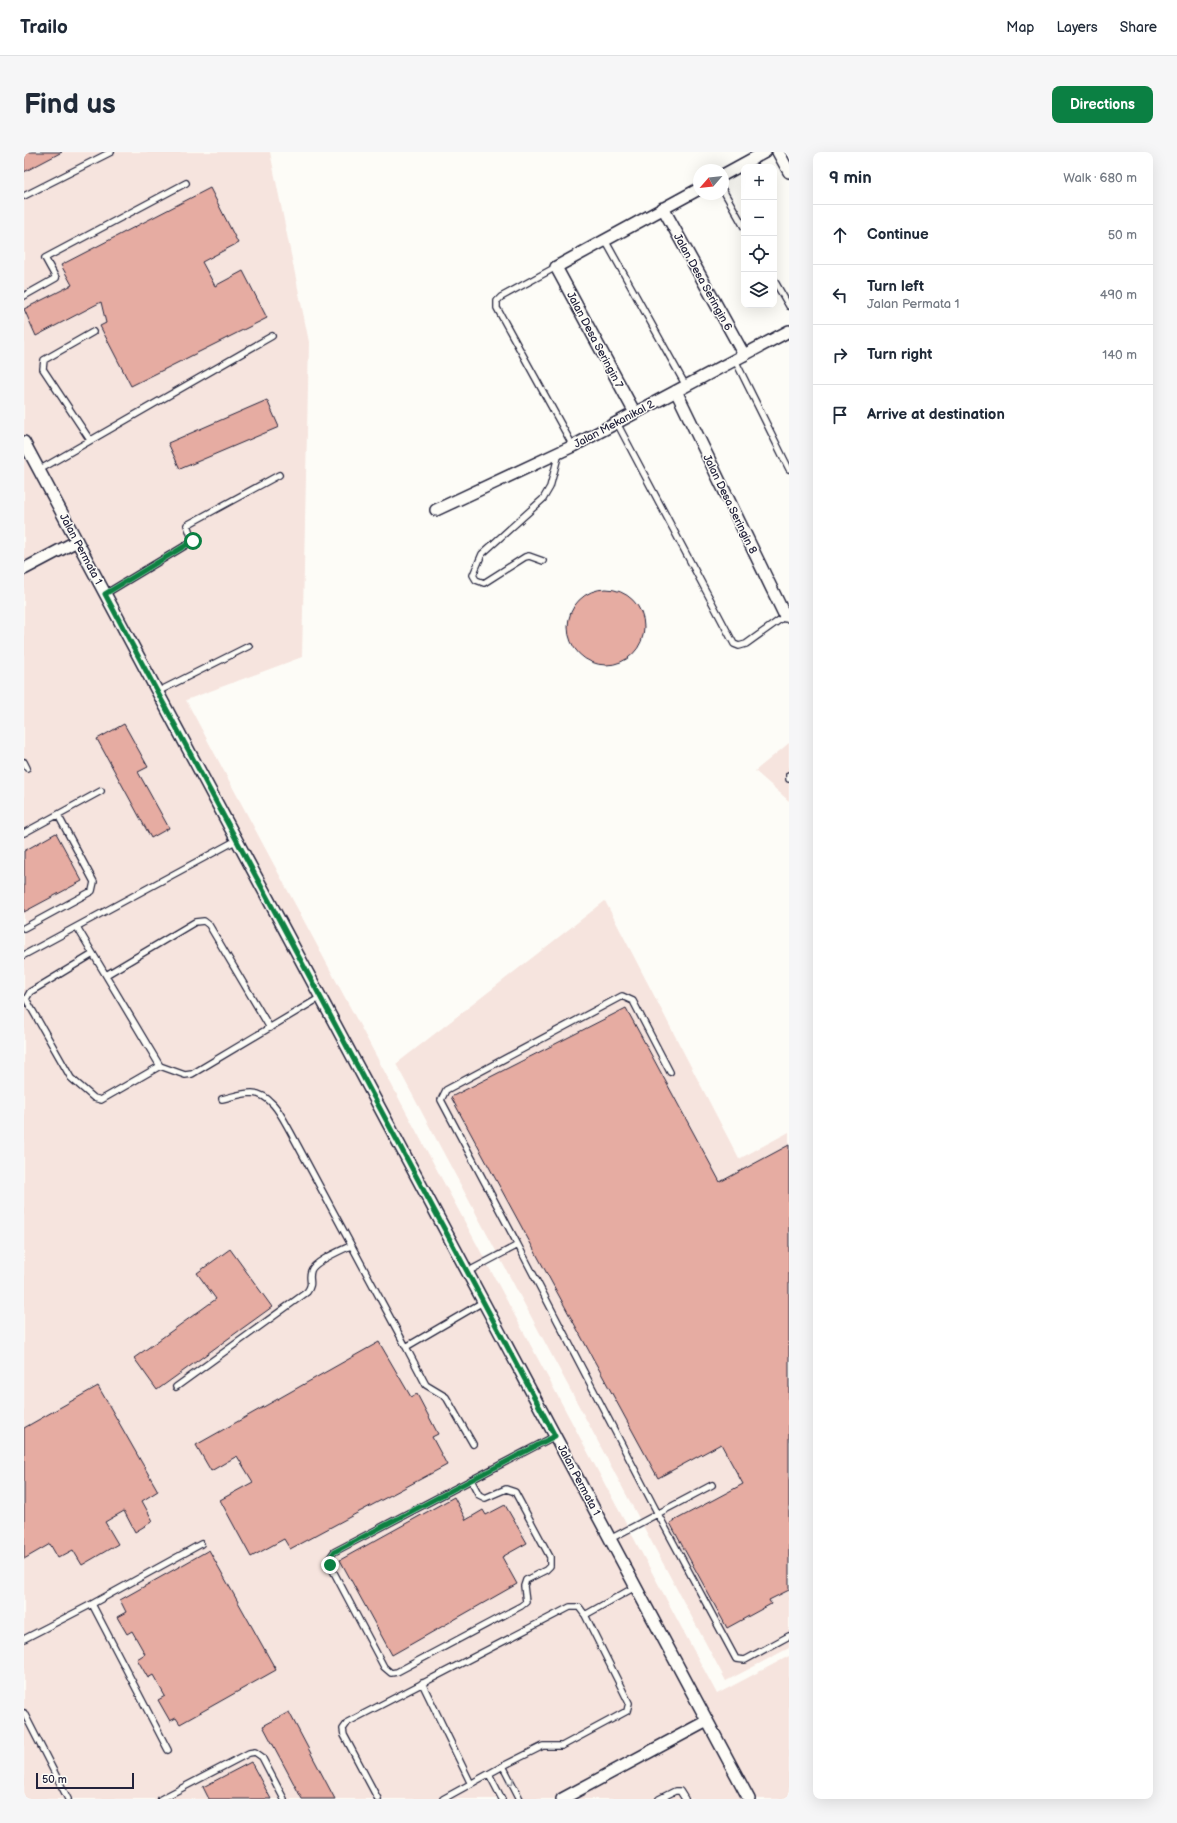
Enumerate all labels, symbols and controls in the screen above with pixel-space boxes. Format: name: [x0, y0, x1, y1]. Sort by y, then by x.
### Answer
text: Trailo: [20, 16, 68, 39]
text: Map: [1006, 19, 1034, 36]
text: Layers: [1056, 19, 1098, 36]
text: Share: [1120, 19, 1157, 36]
button: Directions: [1052, 86, 1153, 123]
text: Find us: [24, 88, 116, 121]
north arrow: [693, 164, 729, 200]
map controls: [741, 164, 777, 308]
button: +: [741, 164, 777, 200]
text: 9 min: [829, 168, 872, 188]
text: Walk · 680 m: [1063, 170, 1137, 186]
button: −: [741, 200, 777, 236]
icon: ahead: [829, 224, 851, 246]
text: Continue: [867, 225, 929, 244]
text: 50 m: [1108, 227, 1137, 243]
street label: Jalan Desa Seringin 6: [671, 231, 735, 333]
button: locate: [741, 236, 777, 272]
button: layers: [741, 272, 777, 308]
text: Turn left: [867, 277, 924, 296]
icon: left: [829, 284, 851, 306]
text: 490 m: [1100, 287, 1137, 303]
street label: Jalan Desa Seringin 7: [564, 289, 626, 391]
text: Jalan Permata 1: [867, 296, 960, 312]
icon: right: [829, 344, 851, 366]
text: Turn right: [867, 345, 932, 364]
text: 140 m: [1102, 347, 1137, 363]
street label: Jalan Mekanikal 2: [572, 397, 657, 451]
icon: arrive: [829, 404, 851, 426]
text: Arrive at destination: [867, 405, 1005, 424]
street label: Jalan Desa Seringin 8: [700, 452, 760, 556]
street label: Jalan Permata 1: [57, 511, 105, 587]
route start: [184, 532, 202, 550]
street label: Jalan Permata 1: [555, 1442, 603, 1518]
route end: [321, 1556, 339, 1574]
scale bar: [36, 1771, 134, 1790]
text: 50 m: [42, 1773, 67, 1786]
one-way arrow: [507, 1778, 514, 1786]

